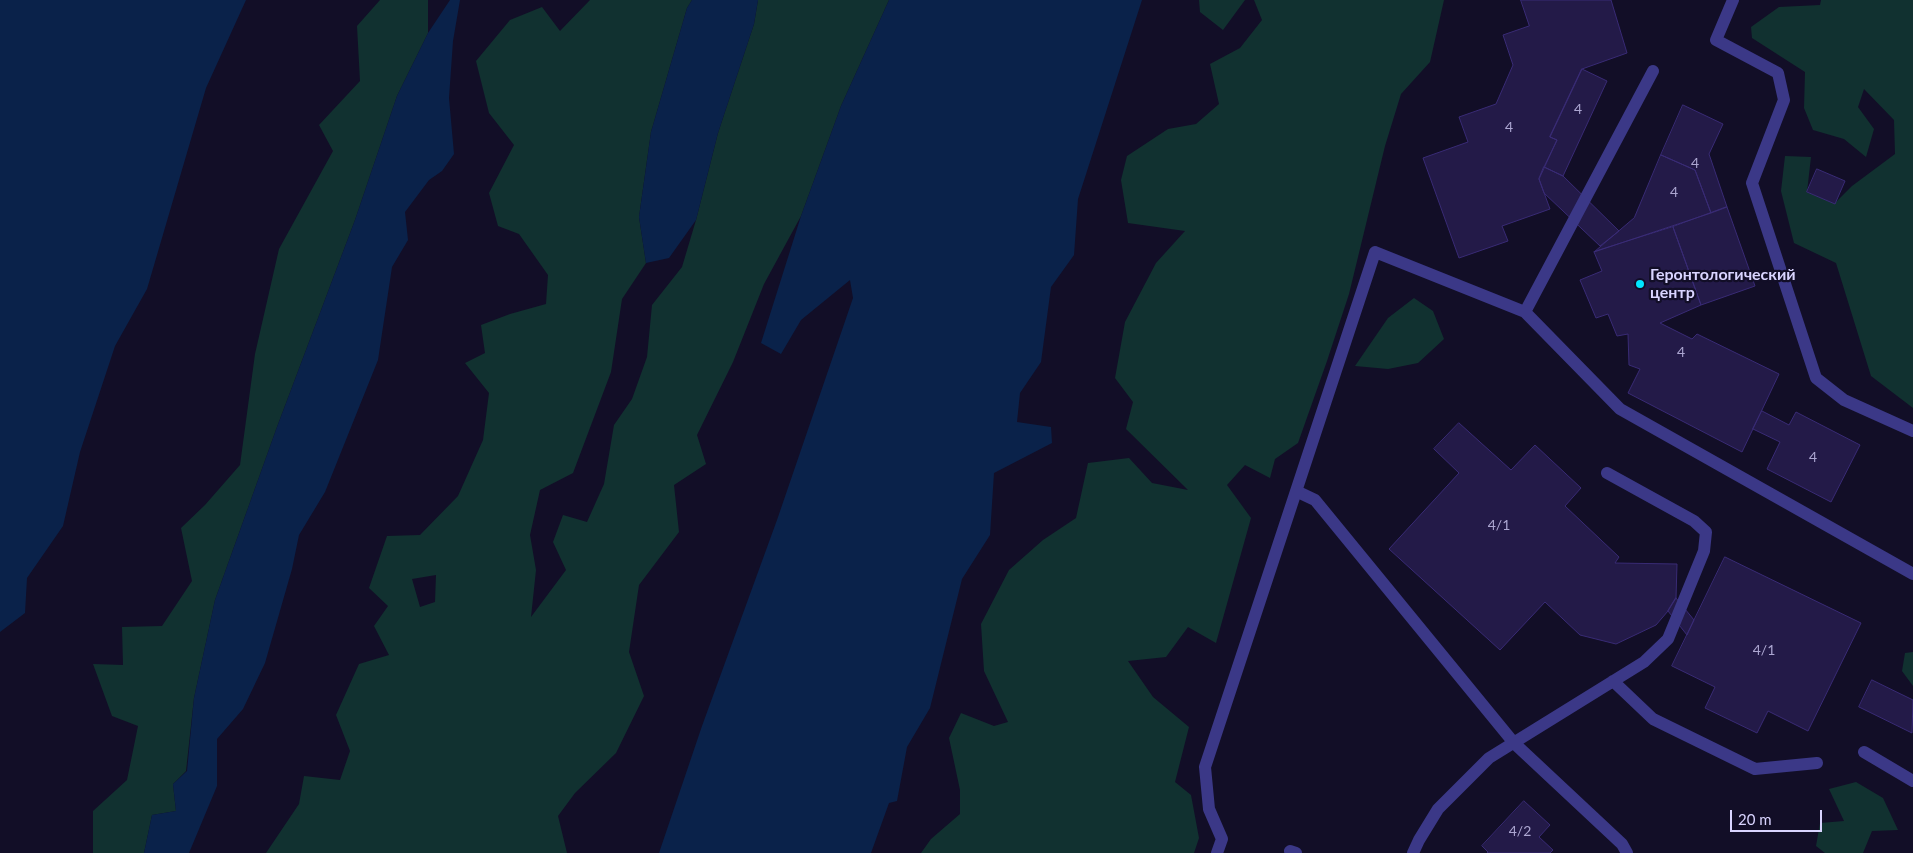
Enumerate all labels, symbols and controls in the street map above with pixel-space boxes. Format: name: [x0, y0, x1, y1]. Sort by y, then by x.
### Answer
house number: 4: [1574, 101, 1582, 117]
house number: 4: [1505, 119, 1513, 135]
house number: 4: [1691, 155, 1699, 171]
house number: 4: [1670, 184, 1678, 200]
place label: Геронтологический центр: [1650, 265, 1796, 303]
marker: Геронтологический центр: [1634, 278, 1646, 290]
house number: 4: [1677, 344, 1685, 360]
house number: 4: [1809, 449, 1817, 465]
house number: 4/1: [1488, 517, 1510, 533]
house number: 4/1: [1753, 642, 1775, 658]
scale bar: [1733, 800, 1826, 832]
text: 20 m: [1738, 810, 1772, 828]
house number: 4/2: [1509, 823, 1531, 839]

